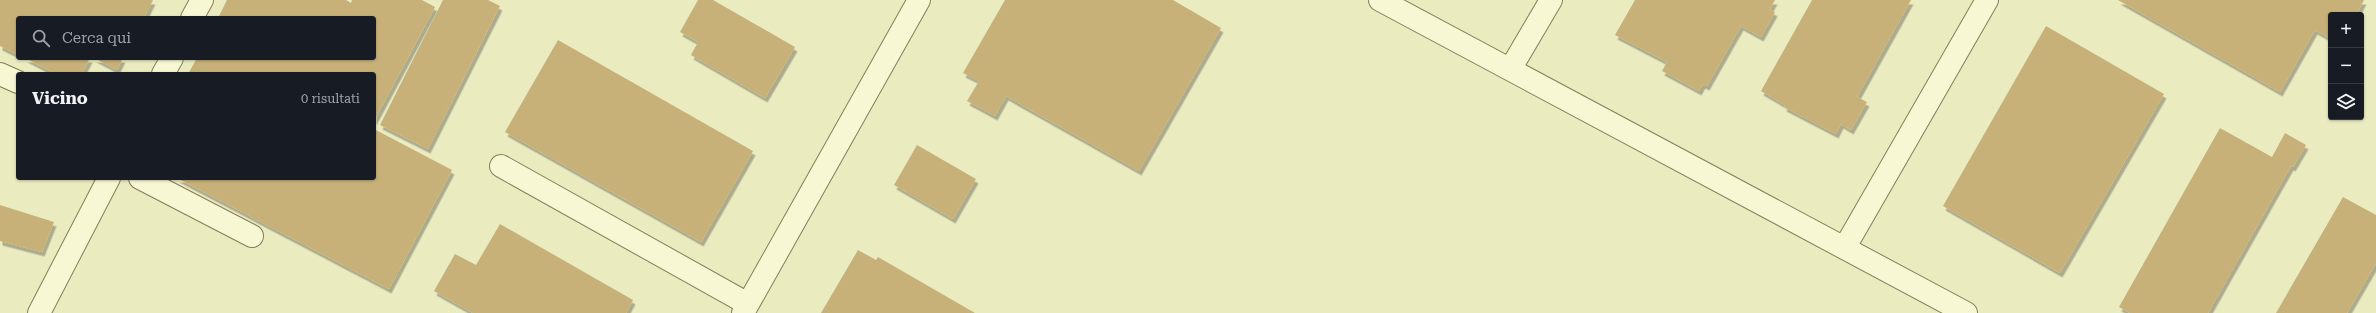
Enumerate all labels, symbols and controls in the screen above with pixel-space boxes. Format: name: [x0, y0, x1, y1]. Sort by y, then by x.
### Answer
map controls: [2328, 12, 2364, 120]
button: +: [2328, 12, 2364, 48]
search box: [16, 16, 376, 60]
icon: search: [30, 27, 52, 49]
text: Cerca qui: [62, 29, 131, 47]
button: −: [2328, 48, 2364, 84]
button: layers: [2328, 84, 2364, 120]
text: Vicino: [32, 88, 88, 108]
text: 0 risultati: [301, 91, 360, 106]

